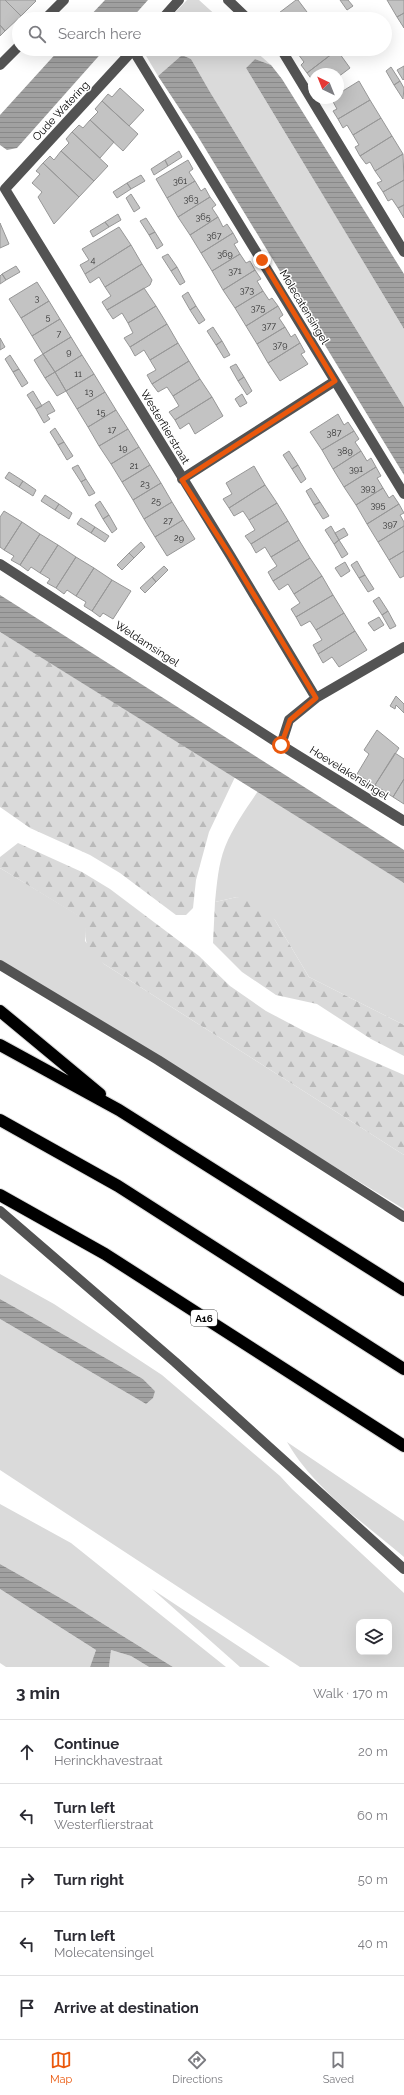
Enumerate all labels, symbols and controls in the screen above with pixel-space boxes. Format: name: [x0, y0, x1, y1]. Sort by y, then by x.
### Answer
search box: [12, 12, 392, 56]
icon: search: [26, 23, 48, 45]
text: Search here: [58, 25, 141, 43]
north arrow: [308, 68, 344, 104]
street label: Oude Watering: [30, 78, 92, 144]
house number: 361: [173, 176, 187, 186]
house number: 363: [183, 194, 199, 204]
house number: 365: [195, 212, 211, 222]
house number: 367: [206, 231, 222, 241]
house number: 369: [217, 249, 233, 259]
route end: [253, 251, 271, 269]
house number: 4: [91, 255, 96, 265]
house number: 371: [228, 266, 242, 276]
street label: Molecatensingel: [277, 267, 331, 347]
house number: 373: [240, 285, 254, 295]
house number: 3: [35, 293, 40, 303]
house number: 375: [251, 303, 265, 313]
house number: 5: [46, 312, 51, 322]
house number: 377: [262, 321, 276, 331]
house number: 7: [57, 329, 62, 339]
house number: 379: [273, 340, 287, 350]
house number: 9: [66, 347, 72, 357]
house number: 11: [74, 369, 82, 379]
house number: 13: [85, 387, 94, 397]
street label: Westerflierstraat: [138, 388, 192, 467]
house number: 15: [97, 407, 105, 417]
house number: 17: [108, 425, 116, 435]
house number: 387: [327, 428, 342, 438]
house number: 19: [118, 443, 128, 453]
house number: 389: [337, 446, 353, 456]
house number: 21: [130, 461, 138, 471]
house number: 391: [349, 464, 363, 474]
house number: 23: [140, 479, 150, 489]
house number: 393: [361, 483, 376, 493]
house number: 25: [151, 496, 161, 506]
house number: 395: [371, 500, 386, 510]
house number: 27: [163, 516, 173, 526]
house number: 397: [383, 519, 398, 529]
house number: 29: [174, 533, 184, 543]
street label: Weldamsingel: [113, 619, 181, 669]
route start: [272, 736, 290, 754]
street label: Hoevelakensingel: [307, 743, 391, 803]
road number: A16: [191, 1310, 217, 1326]
map controls: [356, 1619, 392, 1655]
button: layers: [356, 1619, 392, 1655]
text: 3 min: [16, 1683, 60, 1703]
text: Walk · 170 m: [313, 1686, 388, 1701]
text: Continue: [54, 1735, 119, 1753]
icon: ahead: [16, 1741, 38, 1763]
text: 20 m: [358, 1744, 388, 1759]
text: Herinckhavestraat: [54, 1753, 163, 1768]
text: Turn left: [54, 1799, 115, 1817]
icon: left: [16, 1805, 38, 1827]
text: 60 m: [357, 1808, 388, 1823]
text: Westerflierstraat: [54, 1817, 153, 1832]
icon: right: [16, 1869, 38, 1891]
text: Turn right: [54, 1871, 124, 1889]
text: 50 m: [358, 1872, 388, 1887]
text: Turn left: [54, 1927, 115, 1945]
icon: left: [16, 1933, 38, 1955]
text: 40 m: [358, 1936, 388, 1951]
text: Molecatensingel: [54, 1945, 154, 1960]
icon: arrive: [16, 1997, 38, 2019]
text: Arrive at destination: [54, 1999, 199, 2017]
tab: Map: [50, 2049, 72, 2086]
tab: Directions: [172, 2049, 223, 2086]
tab: Saved: [323, 2049, 354, 2086]

